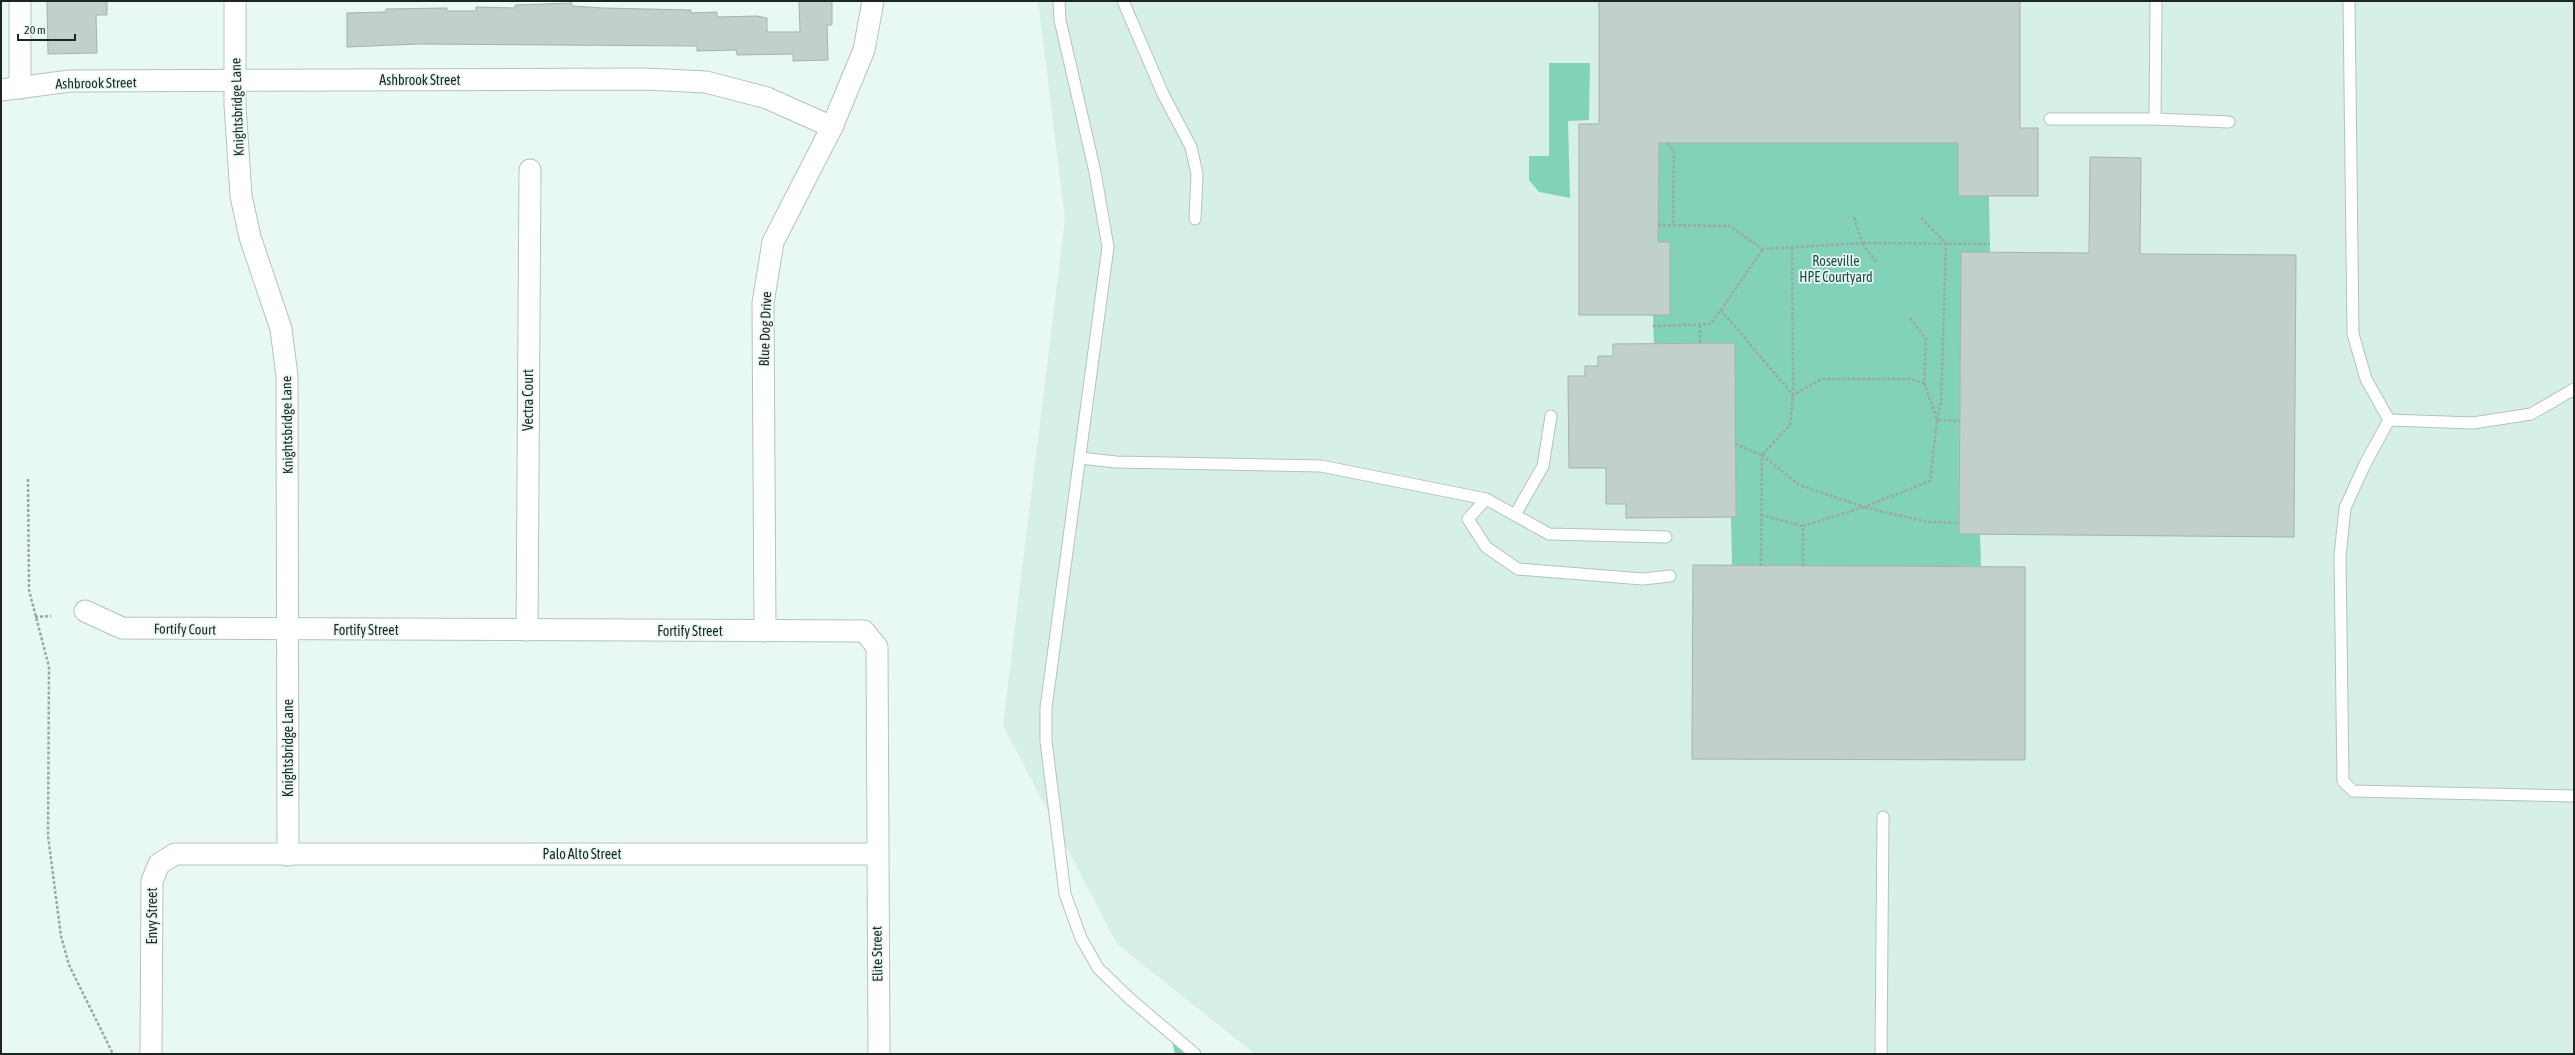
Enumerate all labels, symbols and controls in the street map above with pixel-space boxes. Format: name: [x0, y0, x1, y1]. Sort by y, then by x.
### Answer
scale bar: [18, 16, 75, 42]
text: 20 m: [24, 23, 46, 37]
street label: Knightsbridge Lane: [227, 58, 247, 156]
street label: Ashbrook Street: [379, 72, 461, 88]
street label: Ashbrook Street: [55, 74, 137, 92]
park label: Roseville HPE Courtyard: [1799, 253, 1873, 285]
street label: Blue Dog Drive: [756, 291, 774, 367]
street label: Vectra Court: [520, 369, 536, 431]
street label: Knightsbridge Lane: [278, 376, 296, 474]
street label: Fortify Court: [154, 620, 216, 638]
street label: Fortify Street: [333, 622, 399, 638]
street label: Fortify Street: [657, 623, 723, 639]
street label: Knightsbridge Lane: [280, 699, 296, 797]
street label: Palo Alto Street: [543, 846, 621, 862]
street label: Envy Street: [144, 888, 160, 944]
street label: Elite Street: [869, 926, 885, 982]

